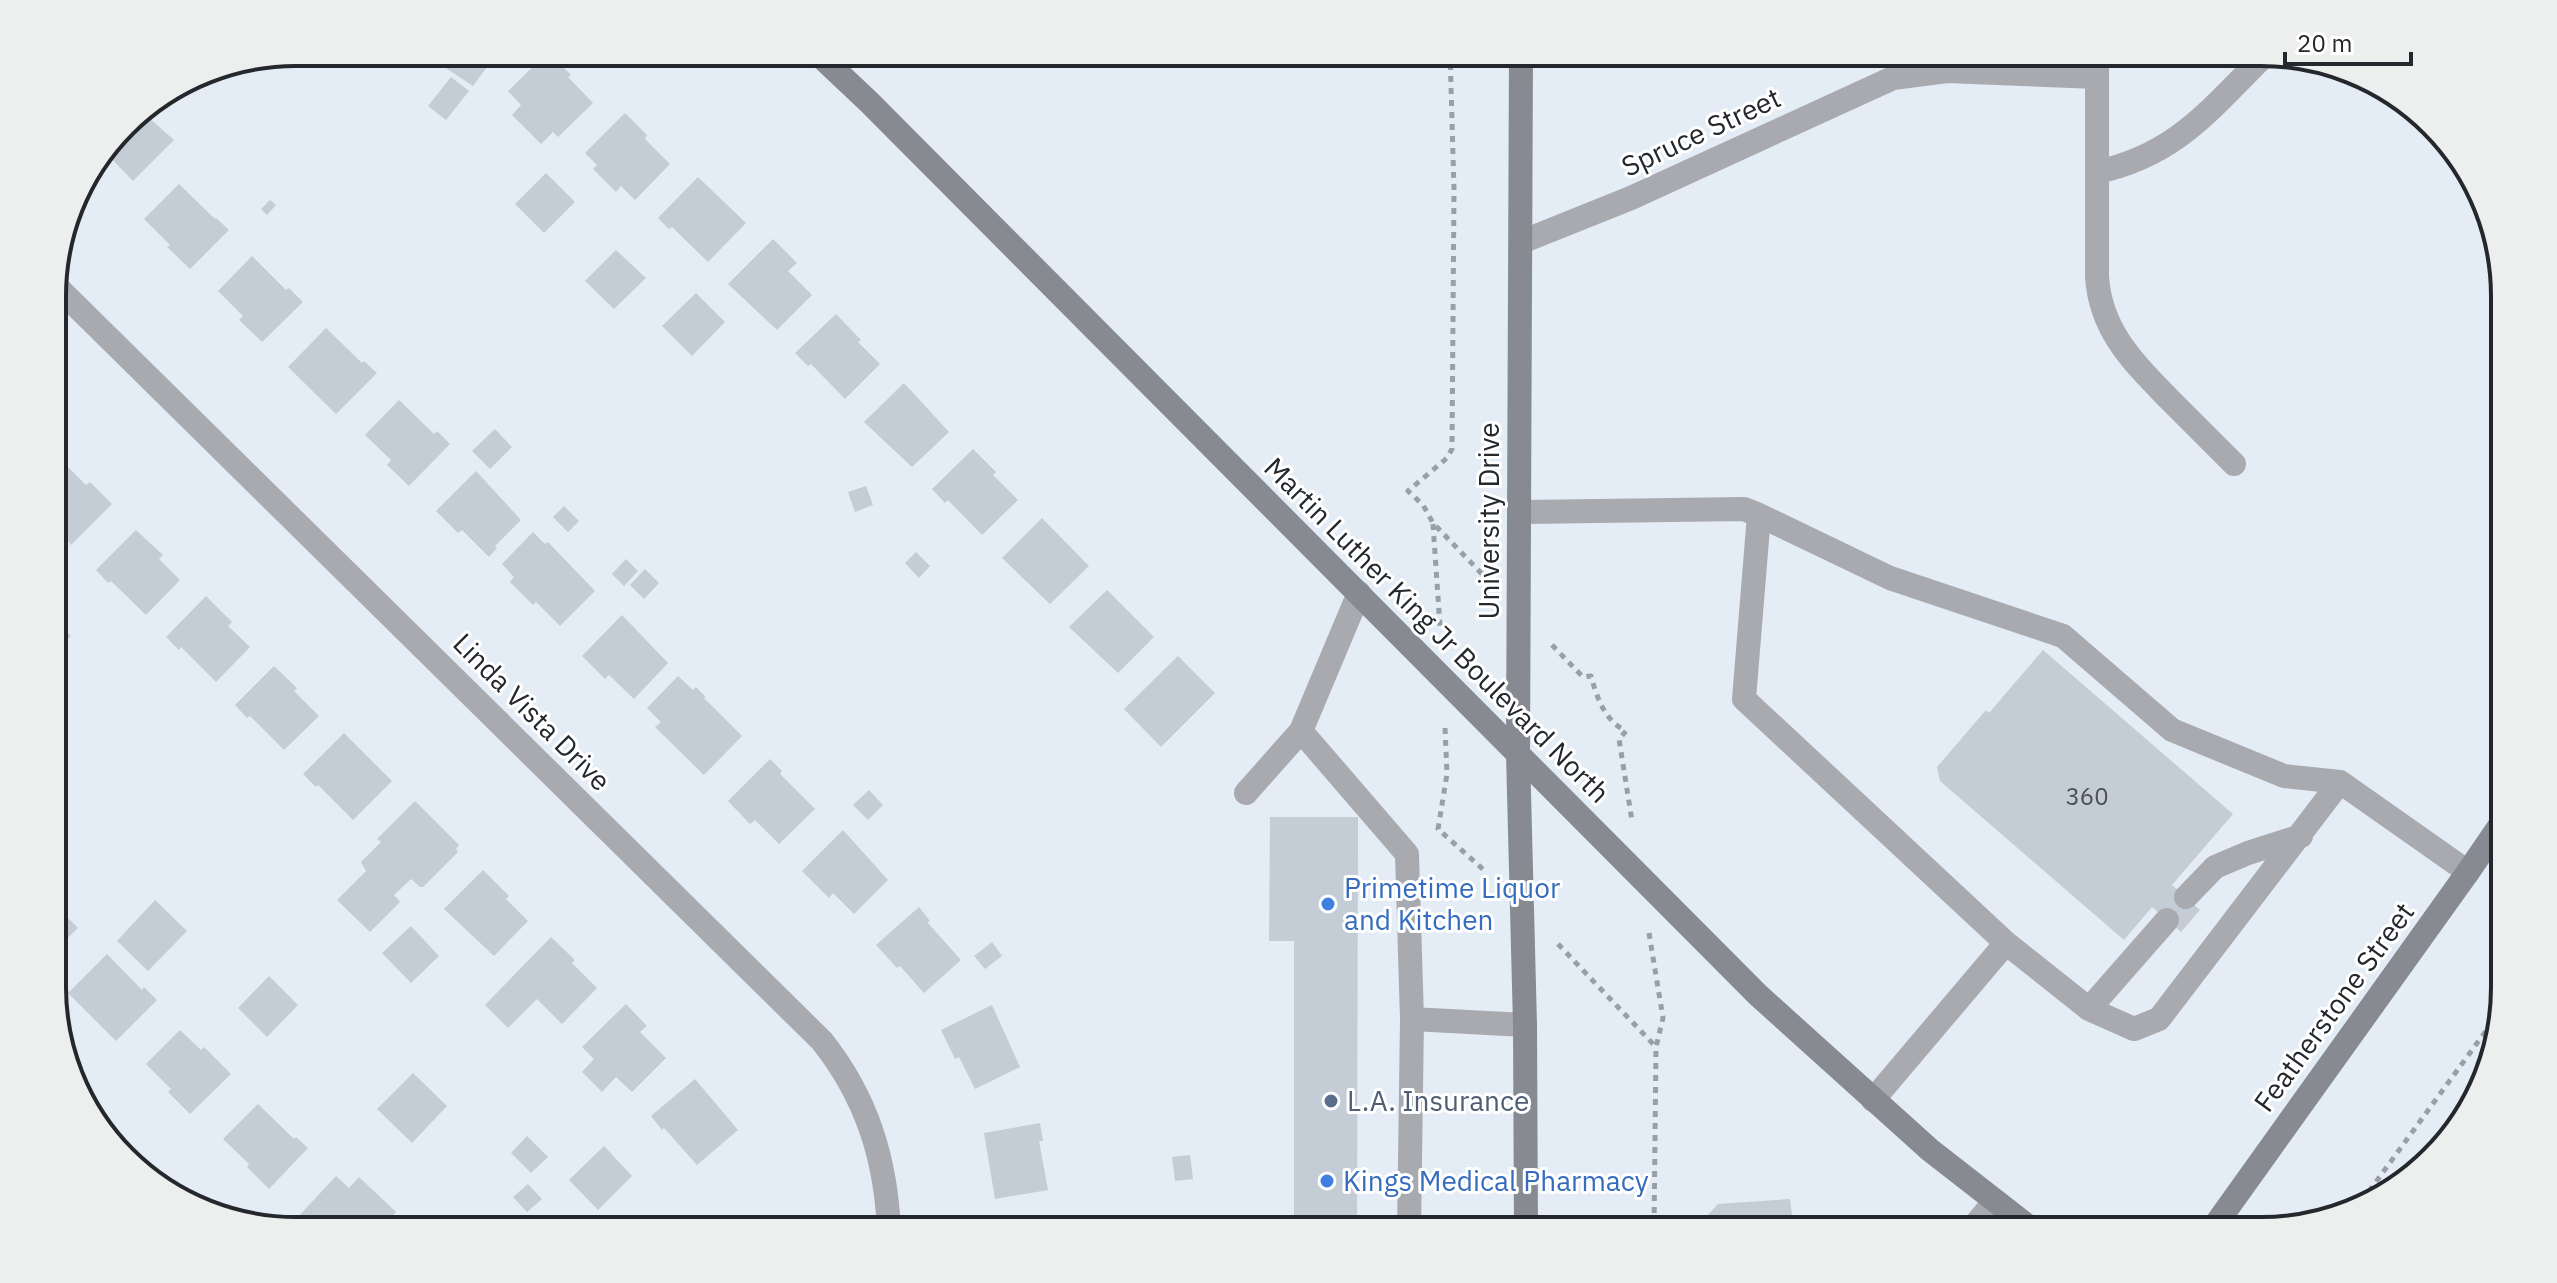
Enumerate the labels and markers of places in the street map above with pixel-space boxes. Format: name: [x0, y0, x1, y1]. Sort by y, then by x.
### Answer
place label: Primetime Liquor and Kitchen: [1344, 869, 1560, 938]
marker: Primetime Liquor and Kitchen: [1319, 895, 1337, 913]
place label: L.A. Insurance: [1347, 1082, 1529, 1119]
marker: L.A. Insurance: [1322, 1092, 1340, 1110]
place label: Kings Medical Pharmacy: [1343, 1162, 1649, 1199]
marker: Kings Medical Pharmacy: [1318, 1172, 1336, 1190]

